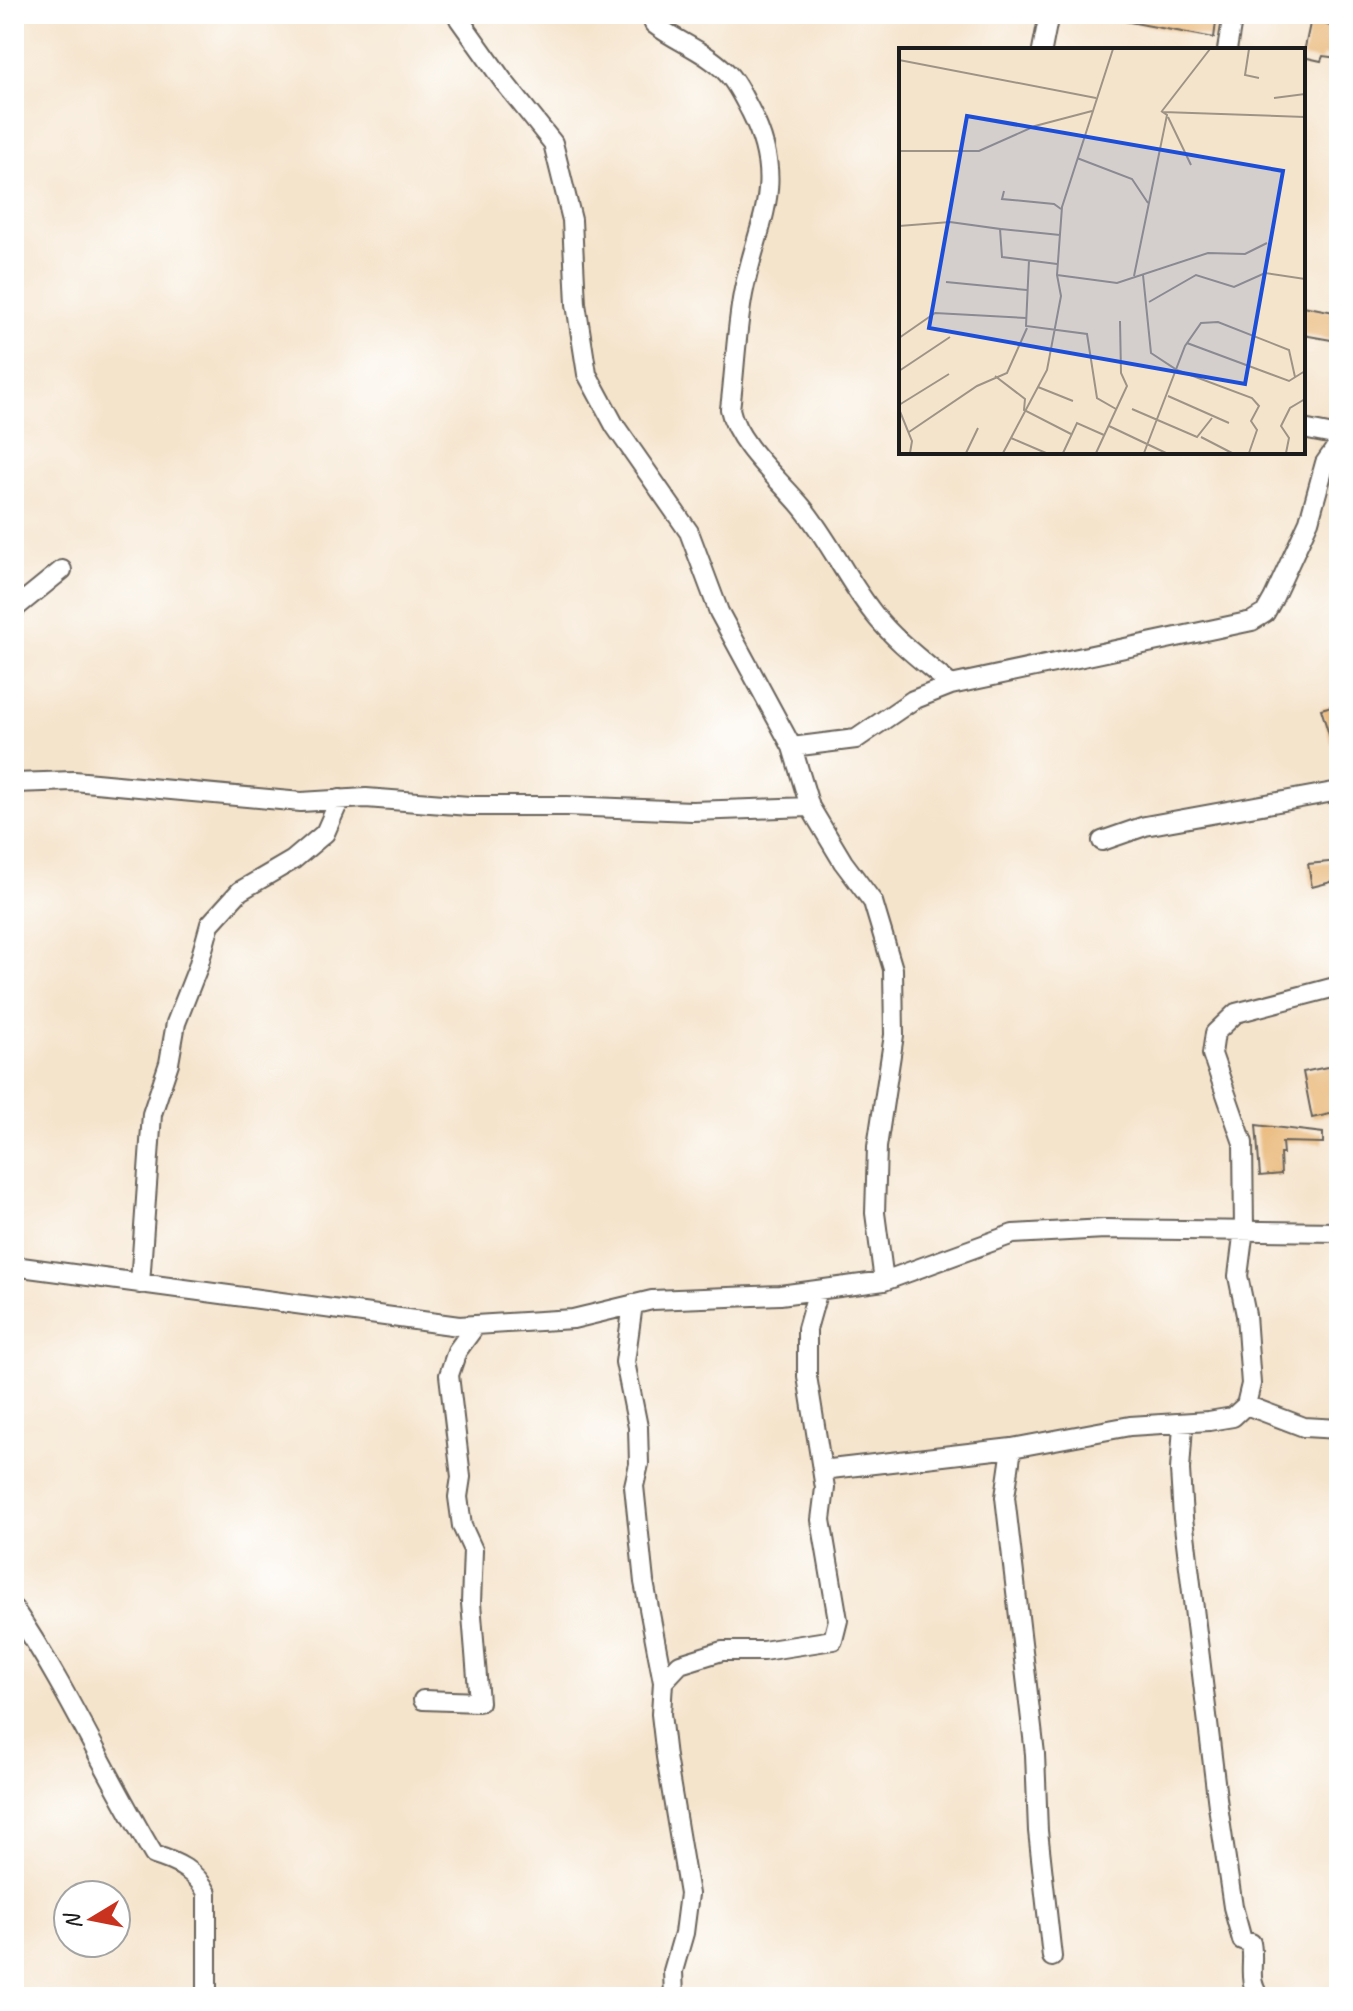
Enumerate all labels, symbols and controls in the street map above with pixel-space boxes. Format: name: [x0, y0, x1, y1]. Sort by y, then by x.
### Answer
inset map: [899, 48, 1305, 454]
north arrow: [52, 1879, 132, 1959]
text: N: [58, 1910, 88, 1931]

